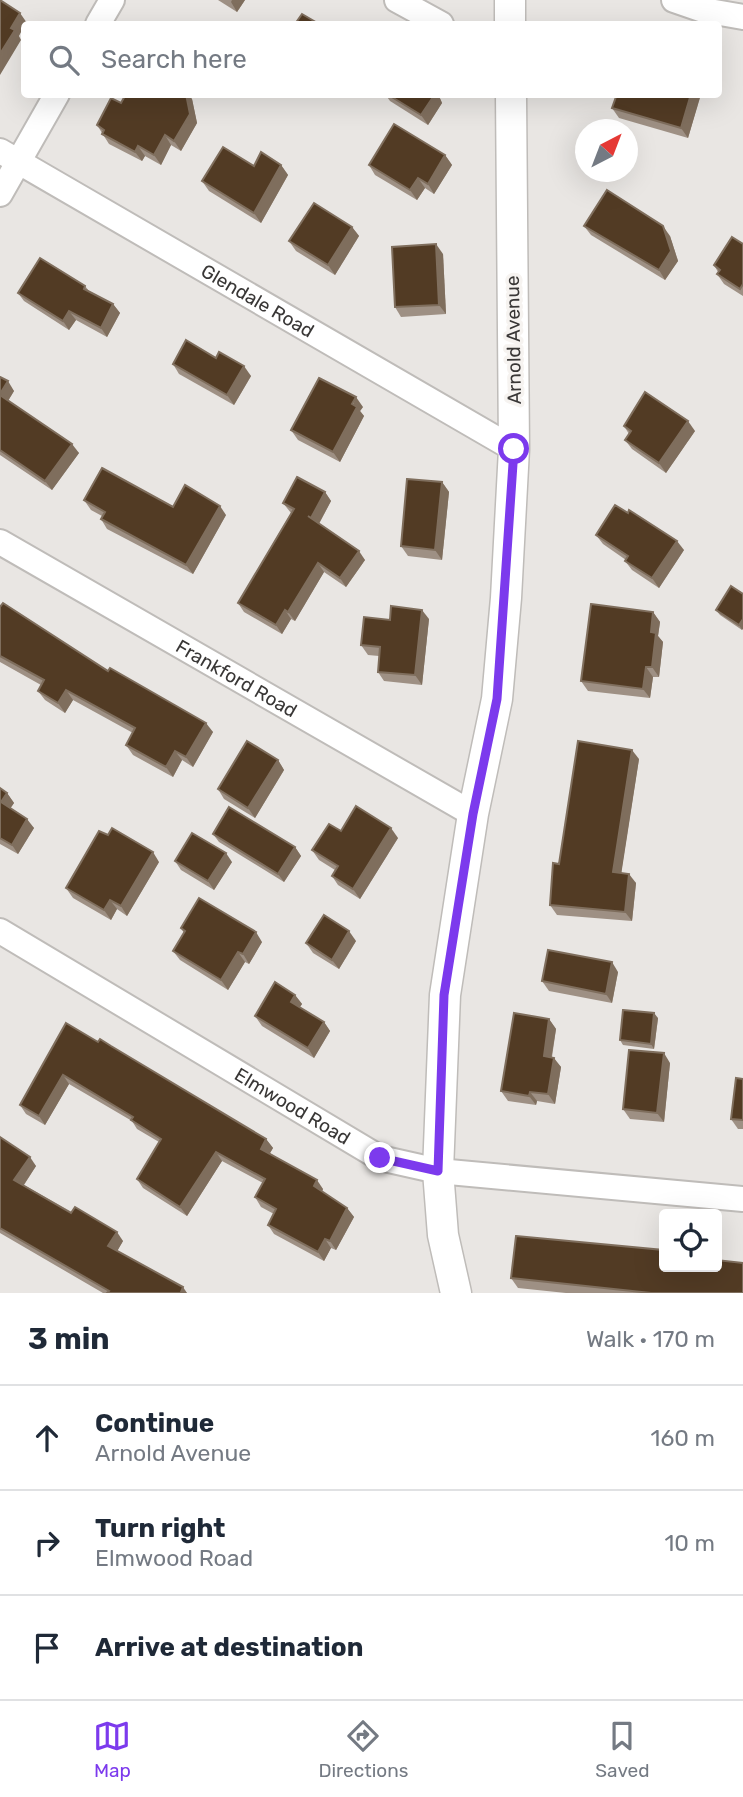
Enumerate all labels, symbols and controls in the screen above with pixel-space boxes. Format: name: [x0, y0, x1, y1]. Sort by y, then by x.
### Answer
search box: [21, 21, 722, 98]
icon: search: [45, 41, 83, 79]
text: Search here: [101, 44, 247, 75]
north arrow: [575, 119, 638, 182]
street label: Glendale Road: [197, 259, 318, 343]
street label: Arnold Avenue: [501, 275, 526, 405]
route start: [498, 433, 529, 464]
street label: Frankford Road: [172, 635, 301, 722]
street label: Elmwood Road: [230, 1063, 354, 1150]
route end: [364, 1142, 395, 1173]
map controls: [659, 1209, 722, 1272]
button: locate: [659, 1209, 722, 1272]
text: 3 min: [28, 1321, 110, 1357]
text: Walk · 170 m: [586, 1325, 715, 1353]
text: Continue: [95, 1408, 214, 1439]
icon: ahead: [28, 1419, 66, 1457]
text: 160 m: [651, 1424, 715, 1452]
text: Arnold Avenue: [95, 1439, 251, 1467]
text: Turn right: [95, 1513, 225, 1544]
icon: right: [28, 1524, 66, 1562]
text: 10 m: [664, 1529, 715, 1557]
text: Elmwood Road: [95, 1544, 253, 1572]
icon: arrive: [28, 1629, 66, 1667]
text: Arrive at destination: [95, 1632, 363, 1663]
tab: Map: [93, 1717, 131, 1782]
tab: Directions: [318, 1717, 408, 1782]
tab: Saved: [595, 1717, 650, 1782]

